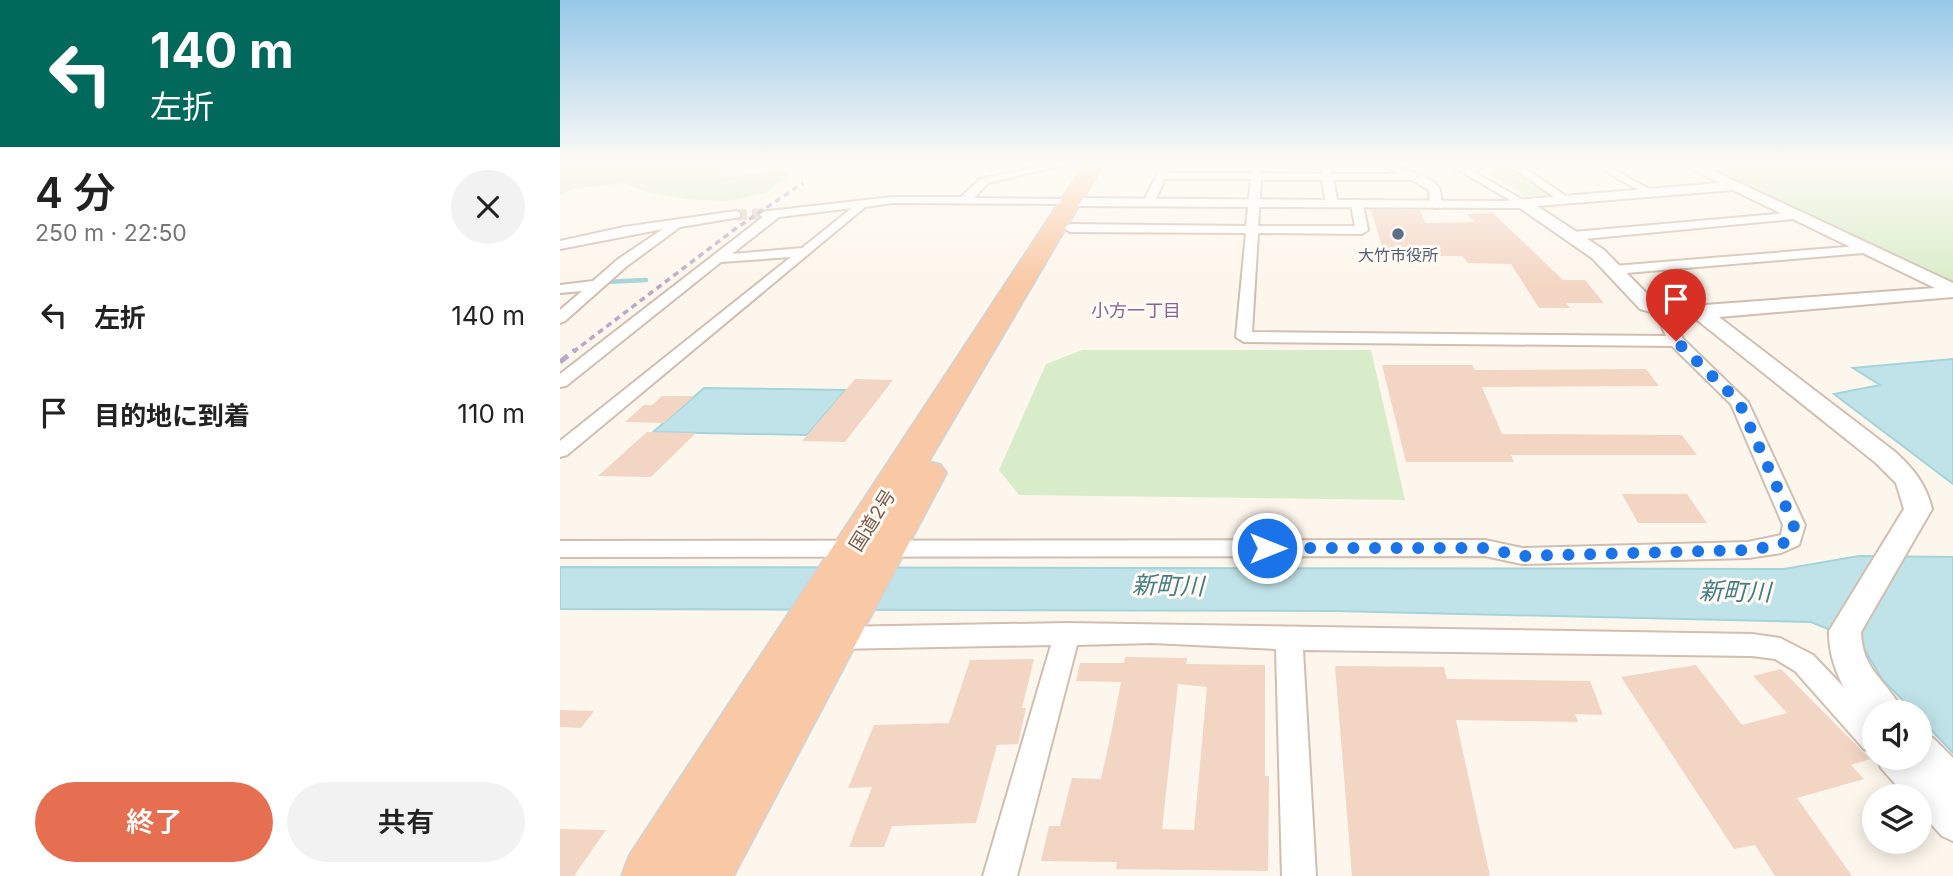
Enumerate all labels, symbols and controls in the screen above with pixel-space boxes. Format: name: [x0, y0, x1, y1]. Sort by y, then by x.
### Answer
text: 140 m: [150, 21, 294, 80]
icon: left: [35, 28, 126, 119]
text: 左折: [150, 87, 214, 126]
text: 4 分: [35, 167, 116, 218]
button: close: [451, 170, 525, 244]
text: 250 m · 22:50: [35, 219, 187, 247]
marker: 大竹市役所: [1390, 226, 1406, 242]
place label: 大竹市役所: [1358, 245, 1438, 265]
pin: [1646, 269, 1706, 341]
icon: arrive: [1657, 280, 1695, 318]
icon: left: [35, 296, 73, 334]
text: 140 m: [451, 300, 525, 331]
district label: 小方一丁目: [1091, 300, 1181, 321]
text: 左折: [94, 302, 146, 333]
icon: arrive: [35, 394, 73, 432]
text: 110 m: [457, 398, 525, 429]
text: 目的地に到着: [94, 400, 250, 431]
street label: 国道2号: [844, 485, 900, 555]
position arrow: [1230, 511, 1304, 585]
water label: 新町川: [1132, 570, 1207, 601]
water label: 新町川: [1699, 576, 1774, 607]
map controls: [1862, 700, 1932, 854]
button: sound: [1862, 700, 1932, 770]
button: 終了: [35, 782, 273, 862]
button: 共有: [287, 782, 525, 862]
button: layers: [1862, 784, 1932, 854]

